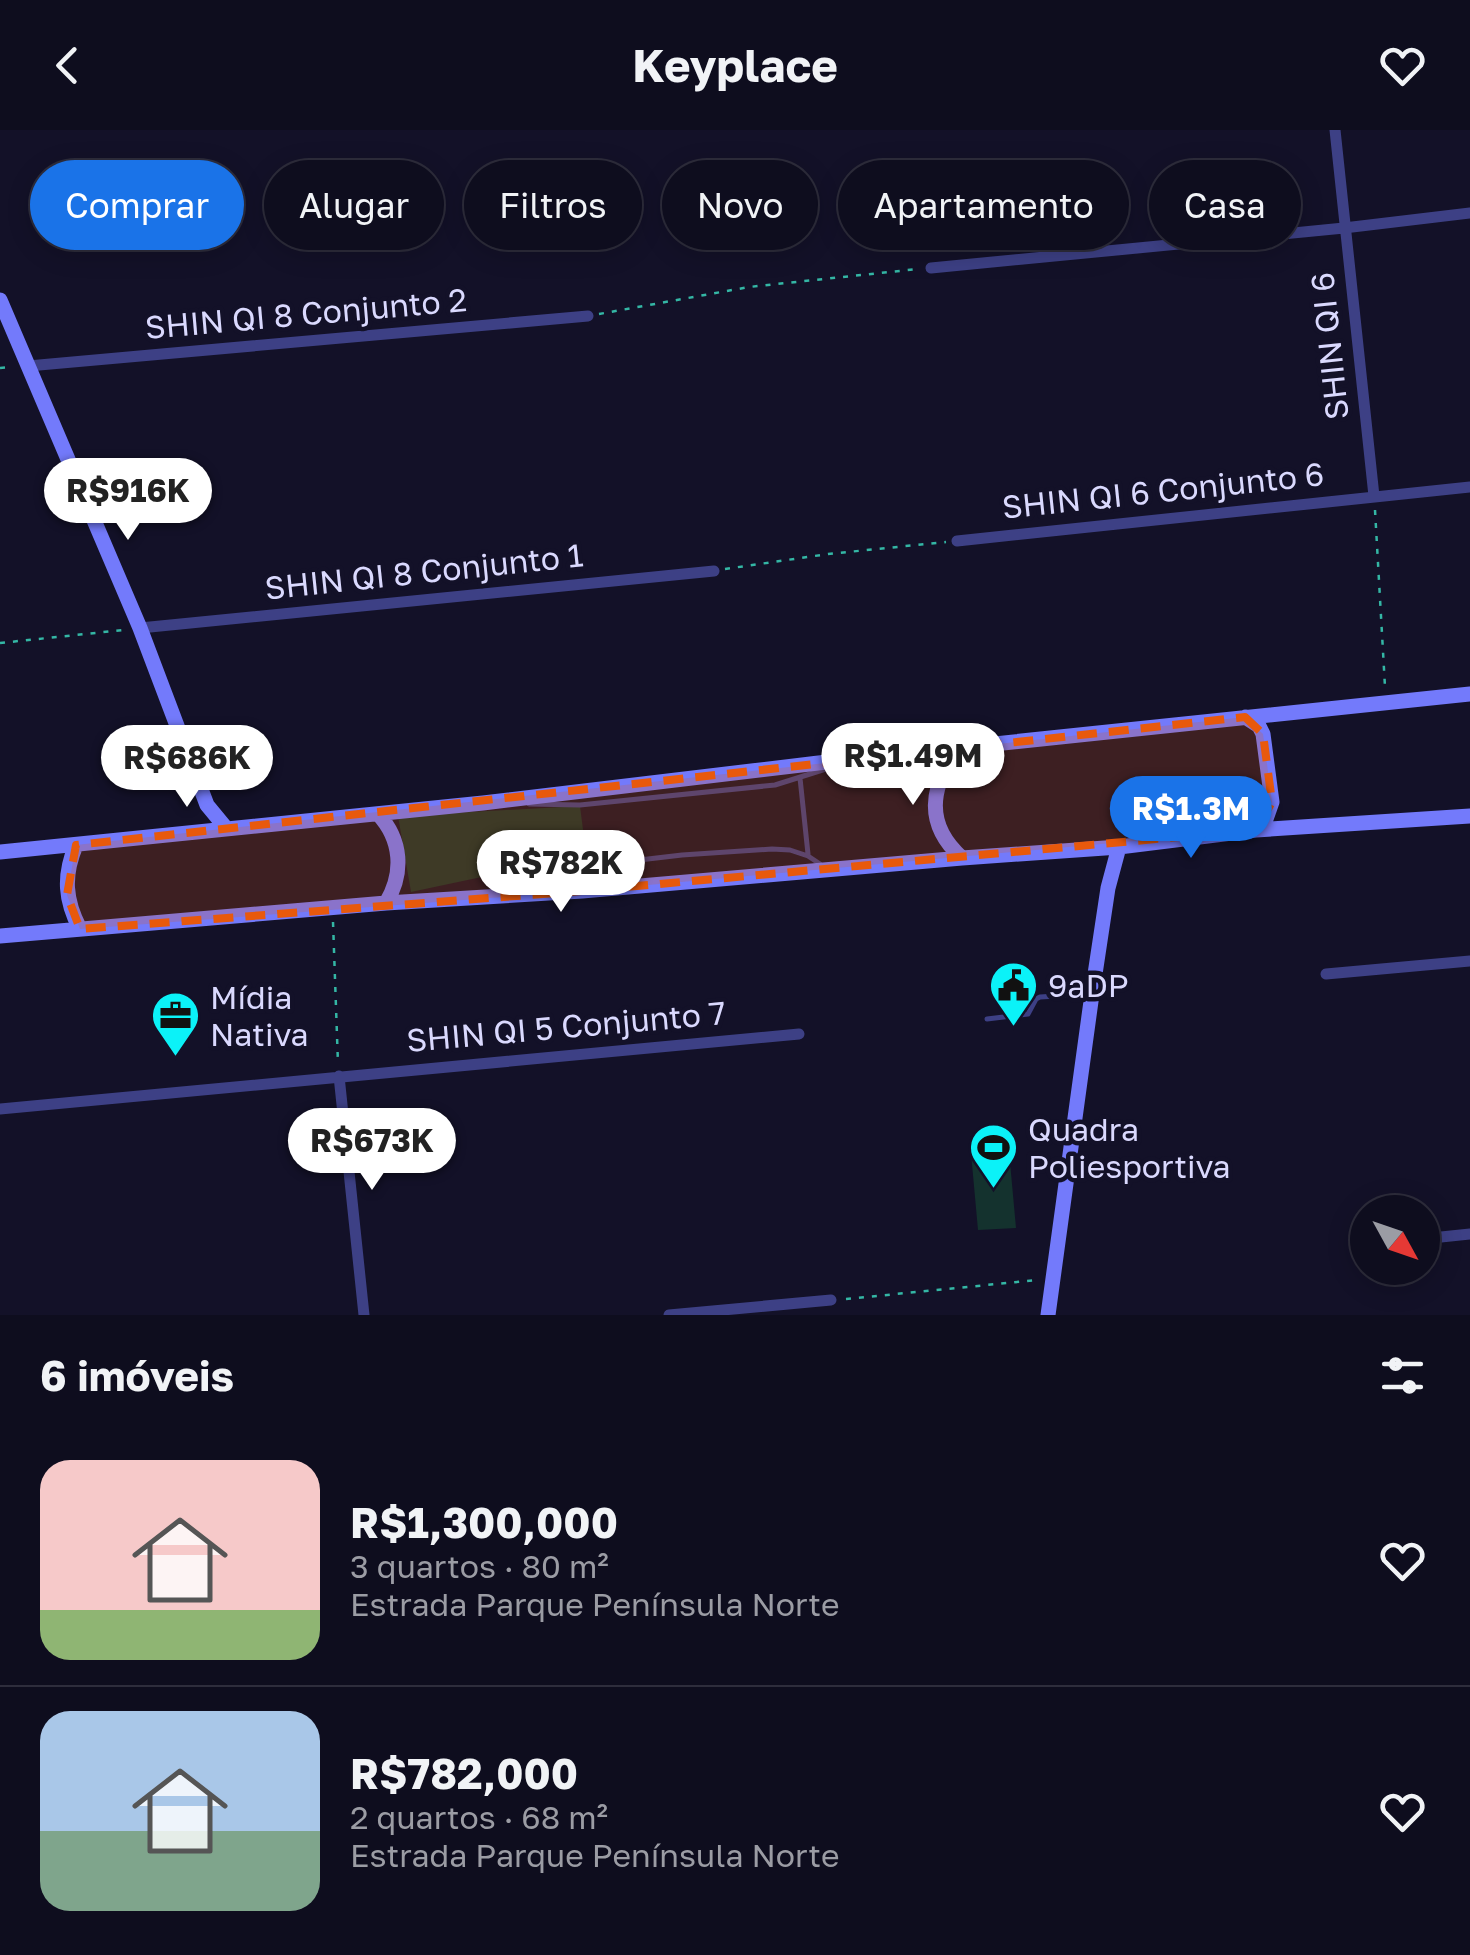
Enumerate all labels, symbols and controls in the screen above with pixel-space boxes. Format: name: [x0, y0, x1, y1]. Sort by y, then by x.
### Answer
icon: back: [40, 38, 95, 93]
text: Keyplace: [632, 38, 838, 92]
icon: heart: [1375, 38, 1430, 93]
chip: Comprar: [30, 160, 244, 250]
chip: Alugar: [264, 160, 444, 250]
chip: Filtros: [464, 160, 642, 250]
chip: Novo: [662, 160, 818, 250]
chip: Apartamento: [838, 160, 1129, 250]
chip: Casa: [1149, 160, 1301, 250]
street label: SHIN QI 6: [1302, 270, 1356, 422]
street label: SHIN QI 8 Conjunto 2: [143, 280, 468, 346]
street label: SHIN QI 6 Conjunto 6: [1000, 454, 1326, 526]
pin: R$916K: [47, 458, 209, 543]
text: R$916K: [66, 471, 190, 509]
street label: SHIN QI 8 Conjunto 1: [263, 535, 585, 607]
pin: R$1.49M: [821, 723, 1005, 808]
pin: R$686K: [106, 725, 268, 810]
text: R$1.49M: [843, 736, 983, 774]
text: R$686K: [123, 738, 251, 776]
pin: R$1.3M: [1110, 776, 1272, 861]
text: R$1.3M: [1132, 789, 1250, 827]
pin: R$782K: [480, 830, 642, 915]
text: R$782K: [499, 843, 623, 881]
public building icon: 9ªDP: [987, 960, 1039, 1028]
place label: 9ªDP: [1048, 966, 1129, 1004]
place label: Mídia Nativa: [210, 978, 309, 1053]
office icon: Mídia Nativa: [149, 990, 201, 1058]
street label: SHIN QI 5 Conjunto 7: [405, 993, 727, 1059]
pin: R$673K: [291, 1108, 453, 1193]
place label: Quadra Poliesportiva: [1028, 1110, 1231, 1185]
text: R$673K: [310, 1121, 434, 1159]
sports icon: Quadra Poliesportiva: [967, 1122, 1019, 1190]
north arrow: [1350, 1195, 1440, 1285]
map controls: [1350, 1195, 1440, 1285]
icon: filters: [1375, 1348, 1430, 1403]
text: 6 imóveis: [40, 1350, 234, 1400]
text: R$1,300,000: [350, 1497, 618, 1547]
icon: home: [120, 1500, 240, 1620]
icon: heart: [1375, 1533, 1430, 1588]
text: 3 quartos · 80 m²: [350, 1547, 609, 1585]
text: Estrada Parque Península Norte: [350, 1585, 840, 1623]
text: R$782,000: [350, 1748, 578, 1798]
icon: home: [120, 1751, 240, 1871]
icon: heart: [1375, 1784, 1430, 1839]
text: 2 quartos · 68 m²: [350, 1798, 608, 1836]
text: Estrada Parque Península Norte: [350, 1836, 840, 1874]

